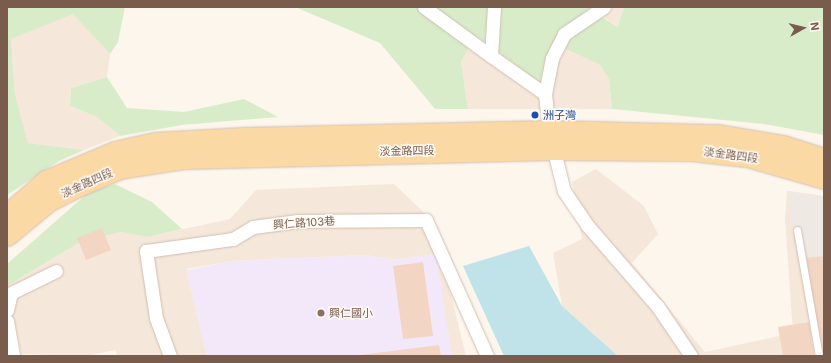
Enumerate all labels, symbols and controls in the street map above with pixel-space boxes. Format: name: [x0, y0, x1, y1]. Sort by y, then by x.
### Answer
north arrow: [783, 8, 823, 48]
text: N: [807, 21, 822, 31]
place label: 洲子灣: [543, 108, 576, 122]
marker: 洲子灣: [530, 110, 540, 120]
street label: 淡金路四段: [379, 144, 435, 158]
street label: 淡金路四段: [703, 145, 759, 165]
street label: 淡金路四段: [59, 166, 115, 200]
street label: 興仁路103巷: [273, 214, 335, 232]
place label: 興仁國小: [329, 306, 373, 320]
marker: 興仁國小: [316, 308, 326, 318]

